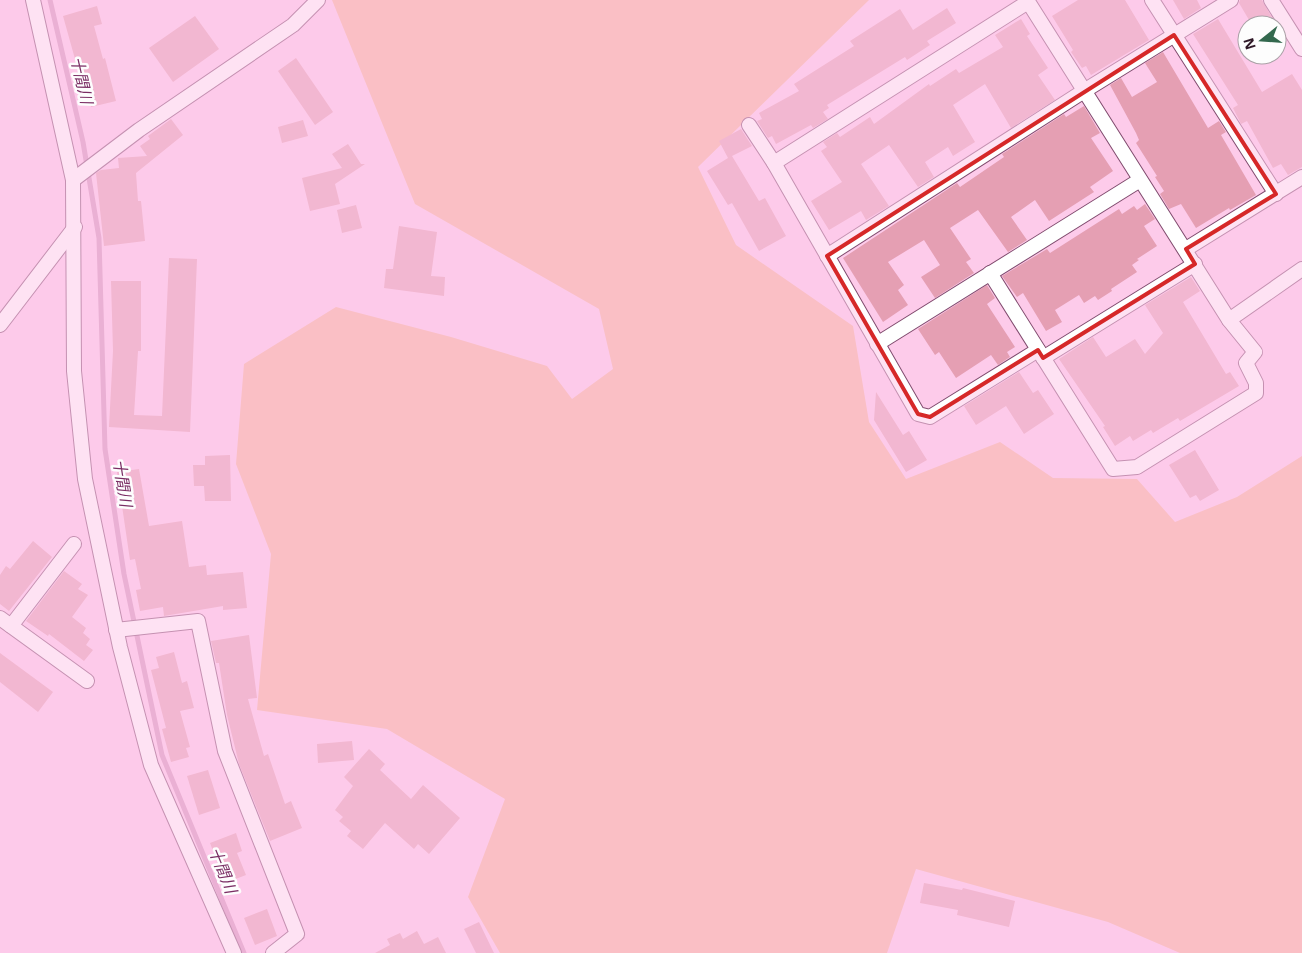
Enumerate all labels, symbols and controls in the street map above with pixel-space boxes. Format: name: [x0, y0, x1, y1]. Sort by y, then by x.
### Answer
north arrow: [1237, 15, 1287, 65]
text: N: [1238, 36, 1260, 52]
water label: 十間川: [66, 54, 99, 108]
water label: 十間川: [108, 458, 138, 510]
water label: 十間川: [204, 844, 243, 898]

